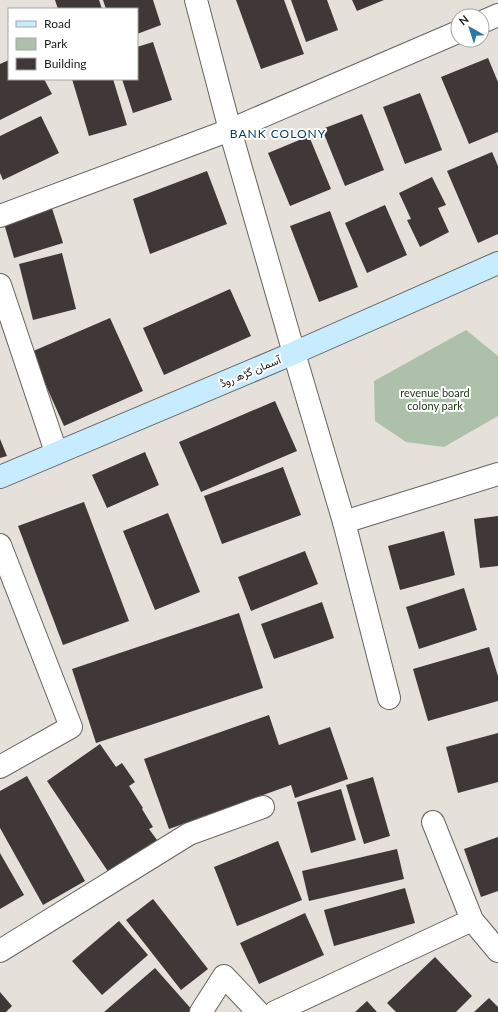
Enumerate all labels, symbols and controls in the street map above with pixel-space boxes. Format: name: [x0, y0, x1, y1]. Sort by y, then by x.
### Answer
legend: [8, 8, 138, 80]
north arrow: [450, 8, 490, 48]
text: N: [456, 12, 471, 28]
text: Road: [44, 16, 71, 31]
text: Park: [44, 36, 68, 51]
text: Building: [44, 56, 87, 71]
district label: BANK COLONY: [230, 126, 326, 141]
street label: آسمان گڑھ روڈ: [218, 352, 284, 391]
park label: revenue board colony park: [400, 386, 470, 412]

